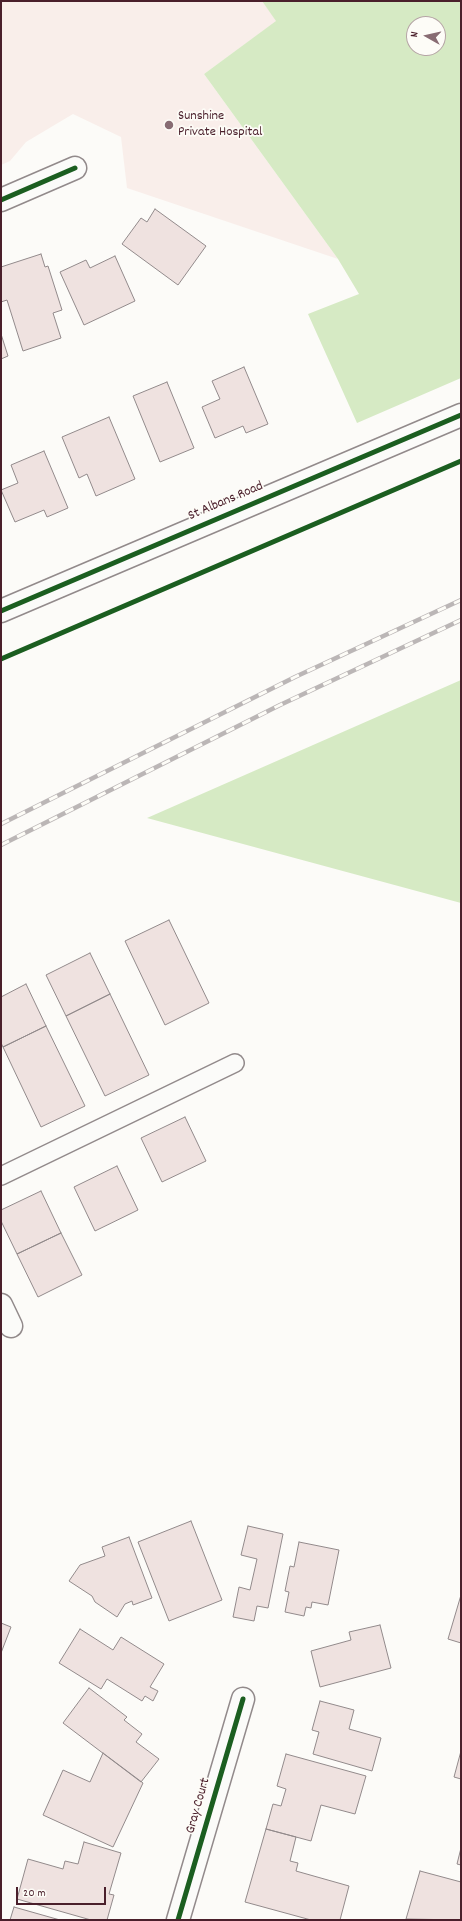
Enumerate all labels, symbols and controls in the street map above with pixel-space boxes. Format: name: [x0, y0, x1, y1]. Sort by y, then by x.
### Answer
north arrow: [406, 16, 446, 56]
text: N: [407, 31, 423, 38]
place label: Sunshine Private Hospital: [178, 109, 262, 142]
marker: Sunshine Private Hospital: [163, 119, 175, 131]
street label: St Albans Road: [186, 479, 266, 525]
street label: Gray Court: [183, 1776, 215, 1836]
scale bar: [18, 1879, 108, 1905]
text: 20 m: [23, 1885, 46, 1902]

